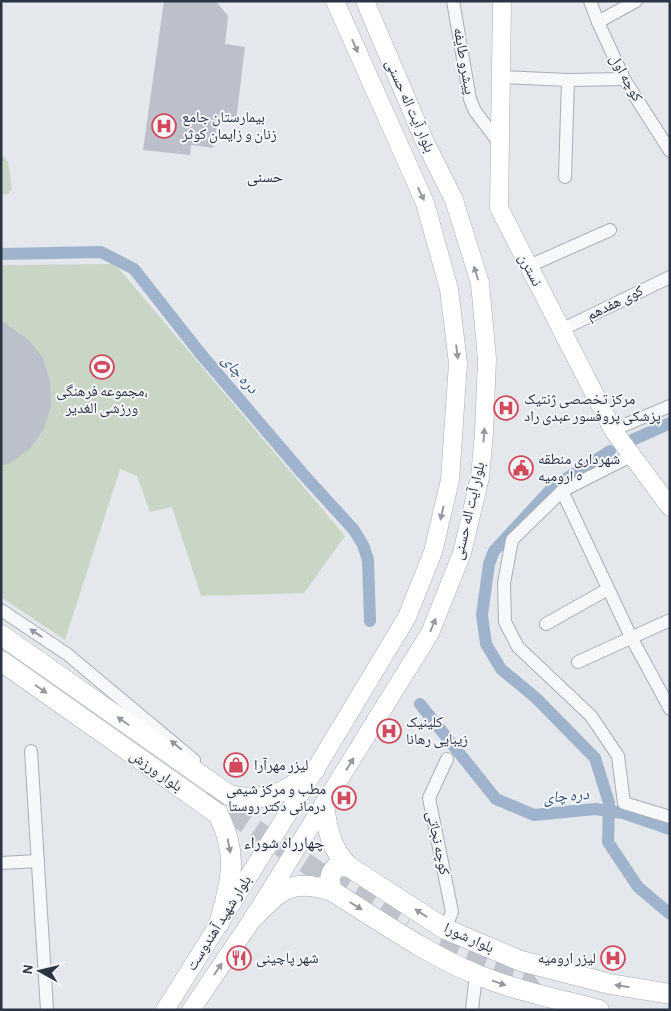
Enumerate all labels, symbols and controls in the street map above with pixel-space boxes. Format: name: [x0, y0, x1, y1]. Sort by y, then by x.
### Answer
street label: پیشرو طایفه: [450, 26, 477, 96]
one-way arrow: [351, 39, 359, 53]
street label: کوچه اول: [605, 52, 645, 105]
street label: بلوار آیت اله حسنی: [381, 57, 438, 156]
place label: بیمارستان جامع زنان و زایمان کوثر: [181, 110, 277, 144]
hospital icon: بیمارستان جامع زنان و زایمان کوثر: [151, 113, 177, 139]
district label: حسنی: [247, 169, 283, 187]
one-way arrow: [417, 187, 425, 201]
street label: نسترن: [514, 251, 544, 290]
one-way arrow: [472, 266, 480, 281]
street label: کوی هفدهم: [584, 283, 647, 325]
one-way arrow: [453, 344, 461, 360]
water label: دره چای: [217, 351, 261, 398]
sports icon: مجموعه فرهنگی، ورزشی الغدیر: [89, 354, 115, 380]
place label: مجموعه فرهنگی، ورزشی الغدیر: [56, 384, 148, 418]
place label: مرکز تخصصی ژنتیک پزشکی پروفسور عبدی راد: [524, 392, 661, 426]
hospital icon: مرکز تخصصی ژنتیک پزشکی پروفسور عبدی راد: [493, 395, 519, 421]
one-way arrow: [480, 427, 488, 443]
place label: شهردارى منطقه ٥ ارومیه: [538, 452, 620, 485]
public building icon: شهردارى منطقه ٥ ارومیه: [508, 455, 534, 481]
street label: بلوار آیت اله حسنی: [450, 460, 490, 562]
one-way arrow: [438, 506, 446, 521]
one-way arrow: [430, 618, 438, 632]
one-way arrow: [29, 628, 42, 638]
one-way arrow: [34, 684, 47, 695]
place label: کلینیک زیبایی رهانا: [406, 715, 468, 749]
one-way arrow: [116, 716, 130, 726]
hospital icon: کلینیک زیبایی رهانا: [376, 718, 402, 744]
one-way arrow: [170, 740, 182, 751]
street label: بلوار ورزش: [126, 748, 185, 796]
shop icon: لیزر مهرآرا: [223, 752, 249, 778]
place label: لیزر مهرآرا: [254, 757, 308, 774]
one-way arrow: [345, 757, 354, 770]
place label: مطب و مرکز شیمی درمانی دکتر روستا: [226, 782, 326, 816]
hospital icon: مطب و مرکز شیمی درمانی دکتر روستا: [331, 785, 357, 811]
water label: دره چای: [542, 786, 590, 808]
street label: کوچه نجاتی: [422, 809, 452, 877]
district label: چهارراه شوراء: [244, 835, 324, 852]
one-way arrow: [226, 838, 234, 854]
street label: بلوار شهید آهندوست: [183, 872, 255, 974]
one-way arrow: [350, 901, 363, 910]
one-way arrow: [414, 909, 427, 918]
street label: بلوار شورا: [441, 920, 496, 957]
restaurant icon: شهر پاچینی: [226, 945, 252, 971]
hospital icon: لیزر ارومیه: [600, 945, 626, 971]
north arrow: [15, 946, 65, 996]
place label: شهر پاچینی: [256, 951, 319, 968]
place label: لیزر ارومیه: [538, 951, 596, 967]
one-way arrow: [213, 963, 223, 976]
text: N: [21, 964, 36, 975]
one-way arrow: [492, 979, 507, 987]
one-way arrow: [613, 982, 629, 990]

